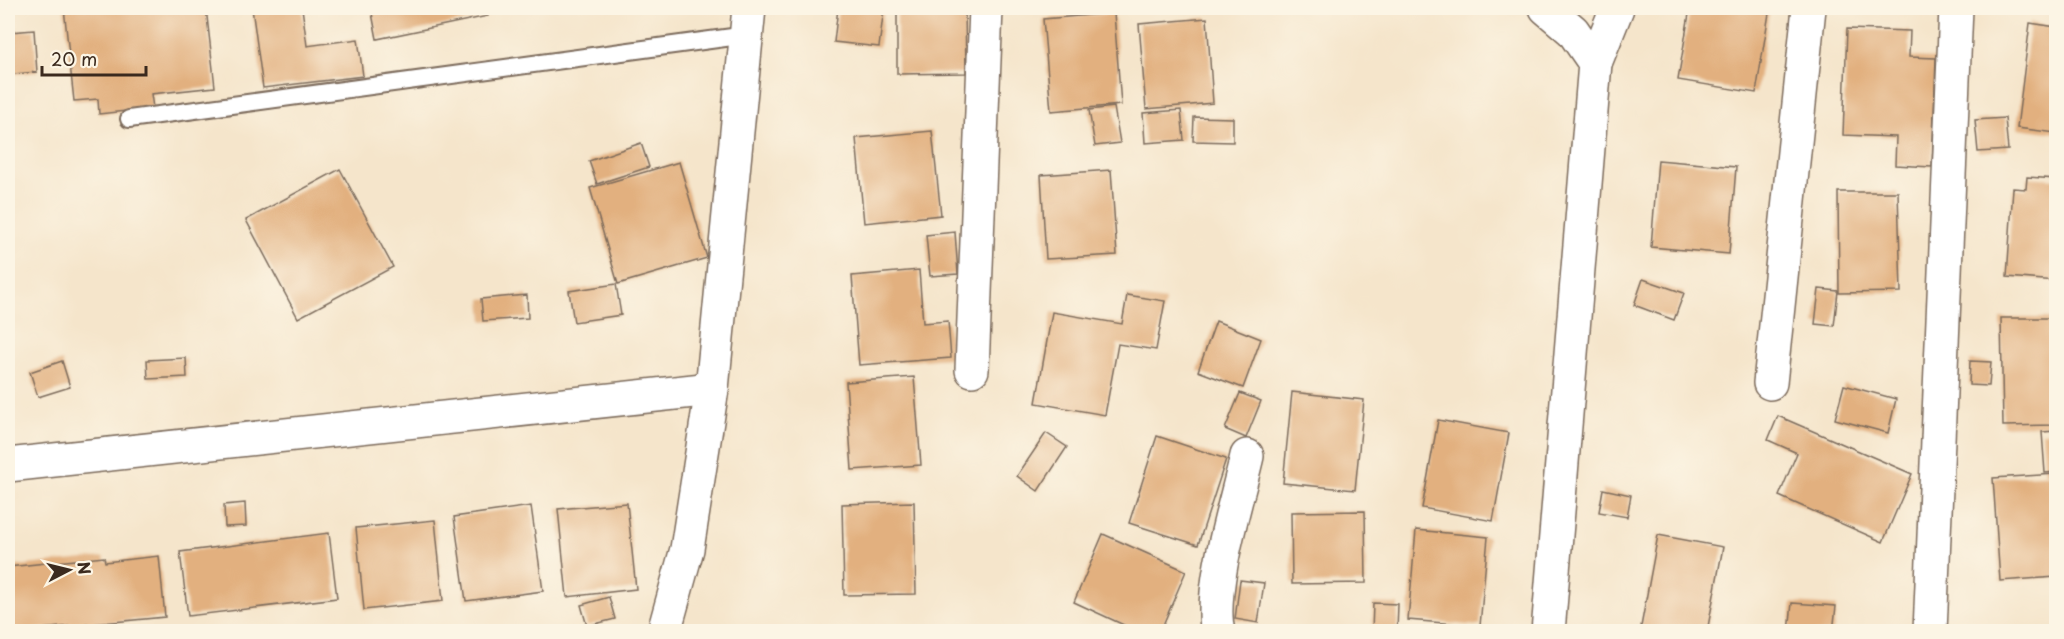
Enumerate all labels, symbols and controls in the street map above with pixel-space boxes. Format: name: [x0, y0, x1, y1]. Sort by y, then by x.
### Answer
scale bar: [42, 39, 146, 77]
text: 20 m: [51, 45, 97, 72]
north arrow: [39, 540, 99, 600]
text: N: [72, 560, 98, 576]

